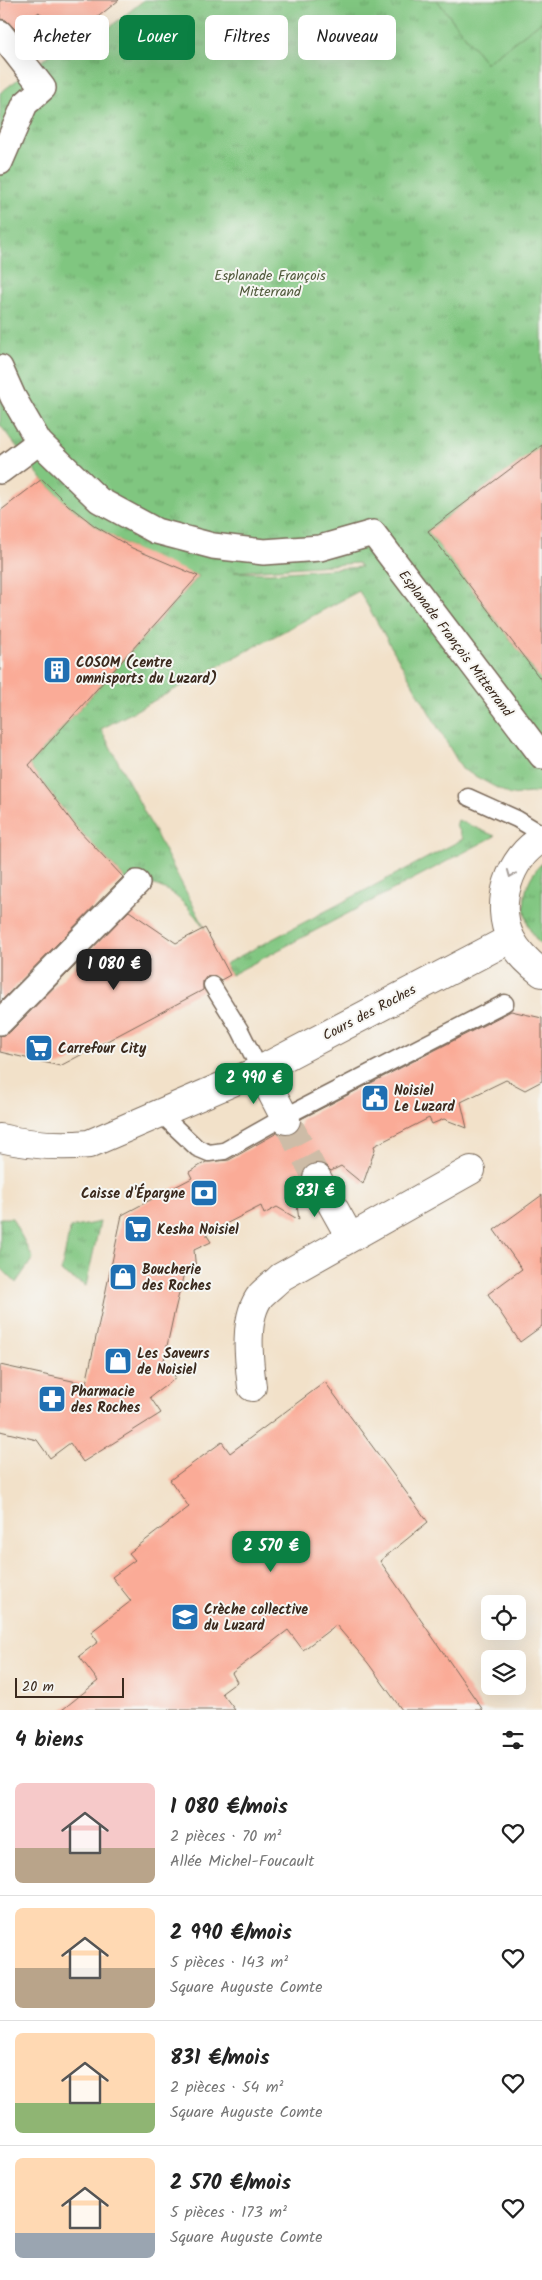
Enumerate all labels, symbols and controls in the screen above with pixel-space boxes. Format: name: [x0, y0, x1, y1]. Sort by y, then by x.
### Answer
chip: Acheter: [15, 15, 109, 60]
chip: Louer: [119, 15, 195, 60]
chip: Filtres: [205, 15, 288, 60]
chip: Nouveau: [298, 15, 396, 60]
park label: Esplanade François Mitterrand: [214, 265, 326, 303]
street label: Esplanade François Mitterrand: [393, 565, 518, 723]
place label: COSOM (centre omnisports du Luzard): [76, 652, 217, 690]
building icon: COSOM (centre omnisports du Luzard): [42, 655, 72, 685]
one-way arrow: [507, 870, 517, 878]
pin: 1 080 €: [68, 948, 160, 991]
text: 1 080 €: [87, 952, 141, 977]
street label: Cours des Roches: [319, 979, 420, 1047]
supermarket icon: Carrefour City: [24, 1033, 54, 1063]
place label: Carrefour City: [58, 1038, 147, 1060]
pin: 2 990 €: [208, 1062, 300, 1105]
text: 2 990 €: [226, 1066, 282, 1091]
place label: Noisiel Le Luzard: [394, 1080, 455, 1118]
public building icon: Noisiel Le Luzard: [360, 1083, 390, 1113]
pin: 831 €: [280, 1176, 350, 1218]
bank icon: Caisse d'Épargne: [189, 1178, 219, 1208]
text: 831 €: [295, 1179, 335, 1204]
place label: Caisse d'Épargne: [81, 1183, 185, 1205]
supermarket icon: Kesha Noisiel: [123, 1214, 153, 1244]
place label: Kesha Noisiel: [157, 1219, 239, 1241]
place label: Boucherie des Roches: [142, 1259, 212, 1297]
shop icon: Boucherie des Roches: [108, 1262, 138, 1292]
place label: Les Saveurs de Noisiel: [137, 1343, 210, 1381]
shop icon: Les Saveurs de Noisiel: [103, 1346, 133, 1376]
place label: Pharmacie des Roches: [71, 1381, 141, 1419]
pharmacy icon: Pharmacie des Roches: [37, 1384, 67, 1414]
pin: 2 570 €: [225, 1530, 317, 1573]
text: 2 570 €: [243, 1534, 299, 1559]
map controls: [481, 1595, 526, 1695]
button: locate: [481, 1595, 526, 1640]
place label: Crèche collective du Luzard: [204, 1599, 308, 1637]
school or university icon: Crèche collective du Luzard: [170, 1602, 200, 1632]
button: layers: [481, 1650, 526, 1695]
scale bar: [15, 1675, 124, 1698]
text: 20 m: [22, 1676, 54, 1698]
text: 4 biens: [15, 1724, 84, 1757]
icon: filters: [499, 1726, 527, 1754]
text: 1 080 €/mois: [170, 1791, 288, 1824]
icon: home: [55, 1803, 115, 1863]
icon: heart: [499, 1819, 527, 1847]
text: 2 pièces · 70 m²: [170, 1824, 281, 1849]
text: Allée Michel-Foucault: [170, 1849, 315, 1874]
text: 2 990 €/mois: [170, 1917, 292, 1950]
icon: home: [55, 1928, 115, 1988]
icon: heart: [499, 1944, 527, 1972]
text: 5 pièces · 143 m²: [170, 1950, 288, 1975]
text: Square Auguste Comte: [170, 1975, 323, 2000]
text: 831 €/mois: [170, 2042, 270, 2075]
icon: home: [55, 2053, 115, 2113]
icon: heart: [499, 2069, 527, 2097]
text: 2 pièces · 54 m²: [170, 2075, 283, 2100]
text: Square Auguste Comte: [170, 2100, 323, 2125]
text: 2 570 €/mois: [170, 2167, 291, 2200]
icon: home: [55, 2178, 115, 2238]
icon: heart: [499, 2194, 527, 2222]
text: 5 pièces · 173 m²: [170, 2200, 287, 2225]
text: Square Auguste Comte: [170, 2225, 323, 2250]

